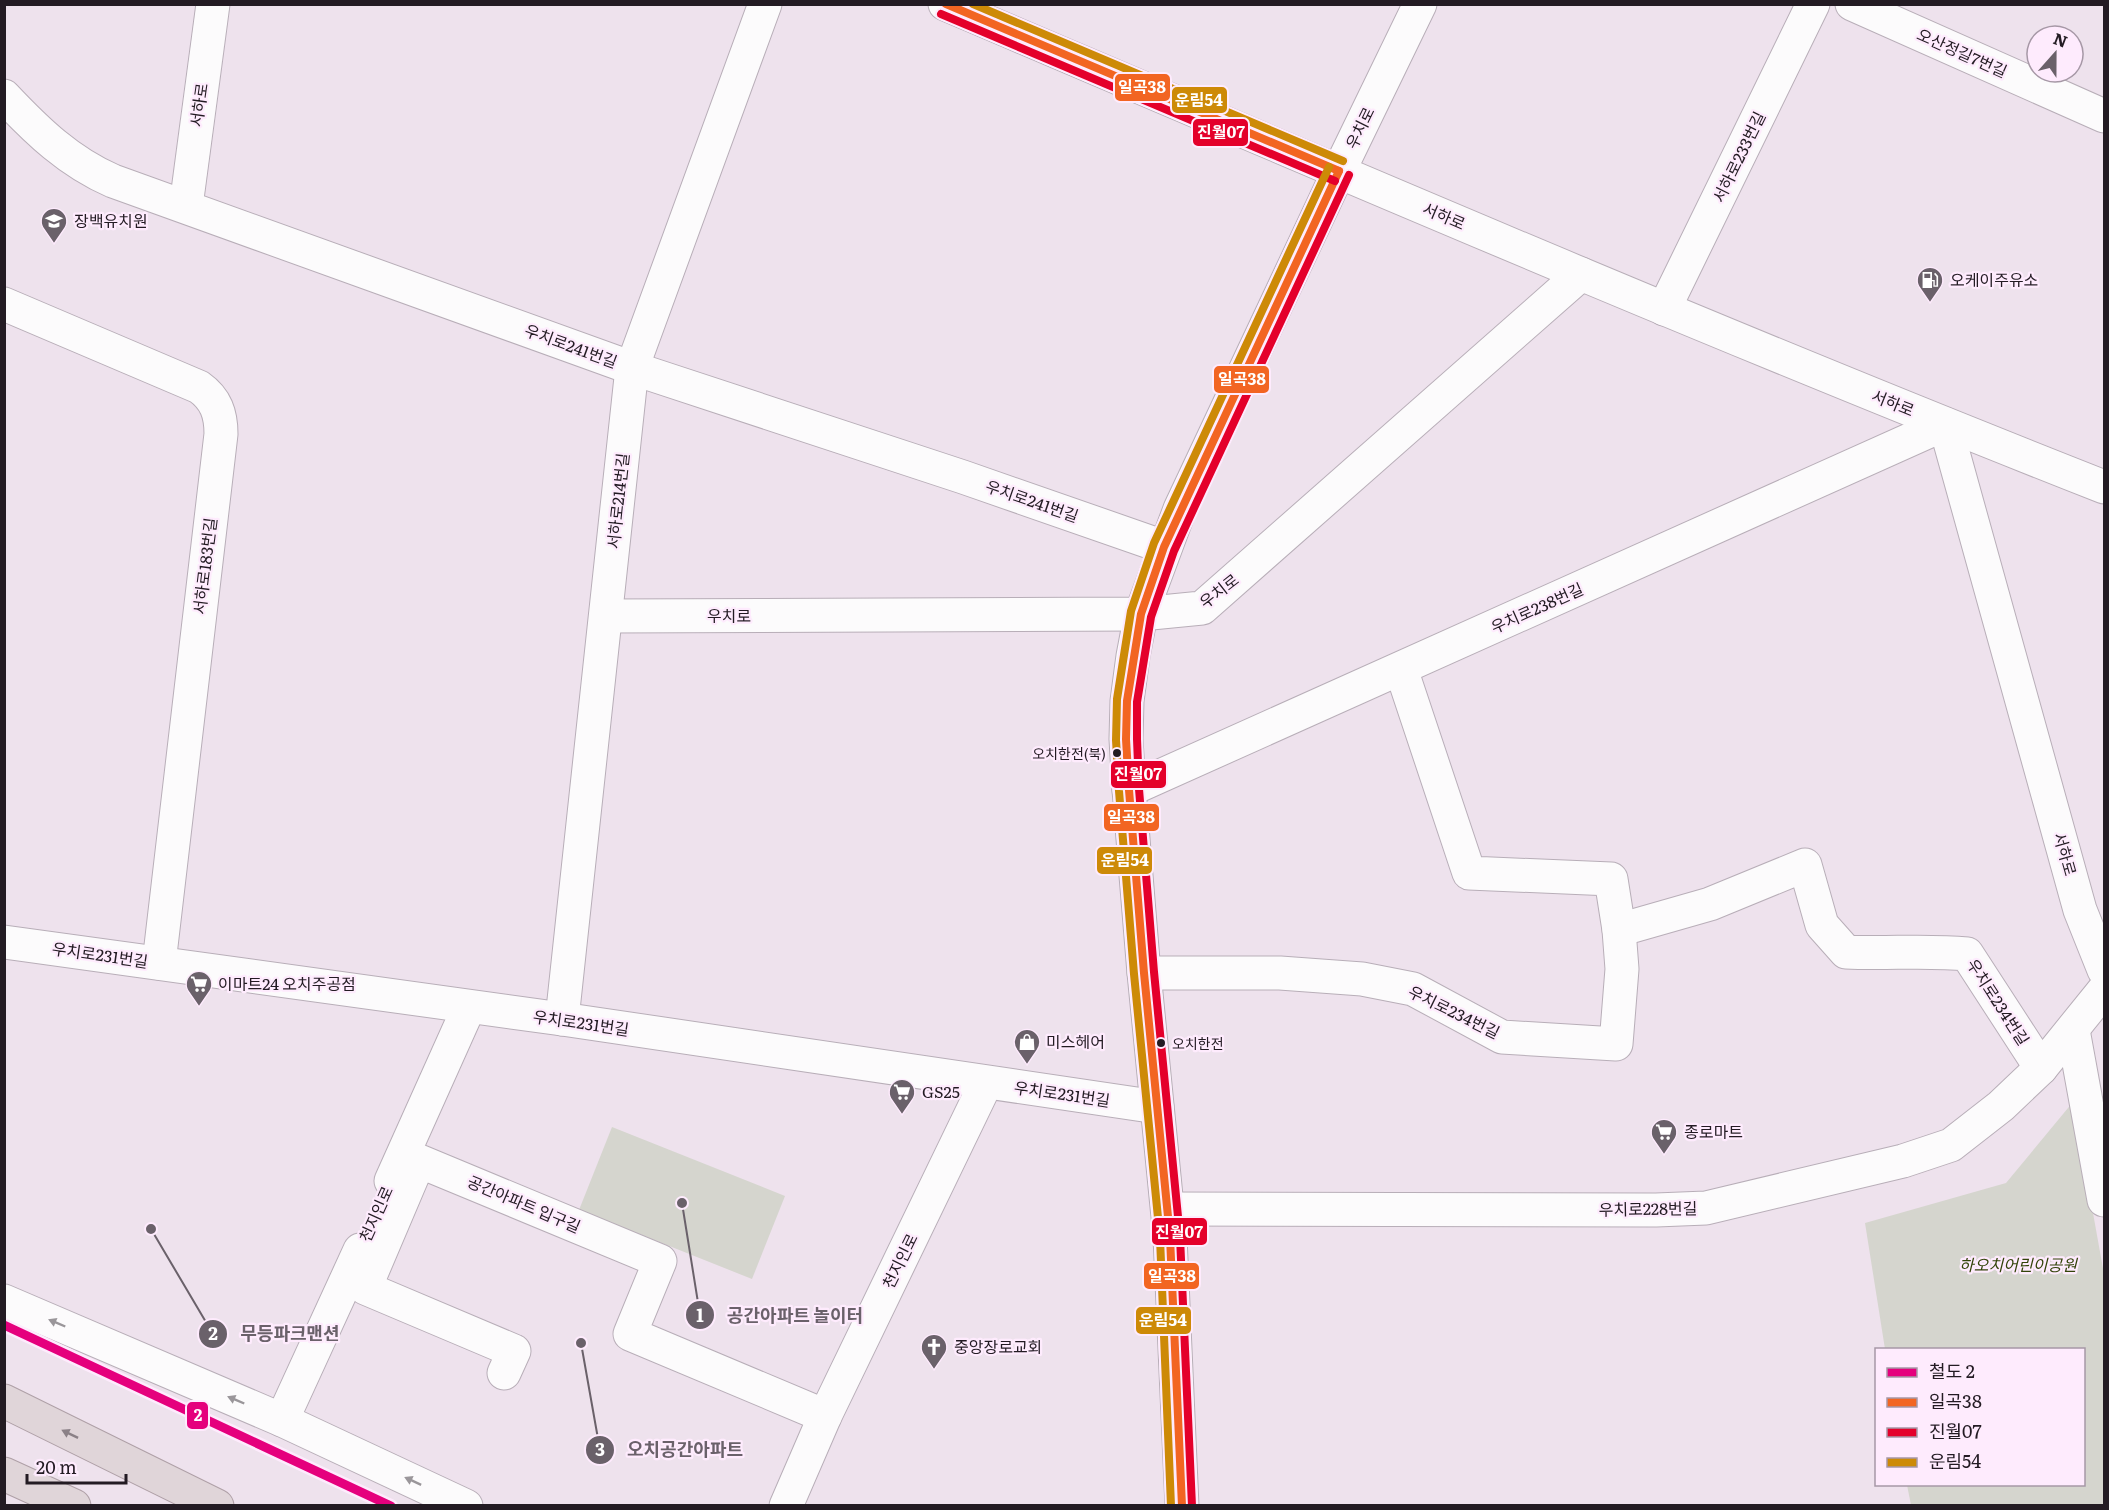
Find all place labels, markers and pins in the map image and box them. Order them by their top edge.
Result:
school or university icon: 장백유치원 [39,206,69,244]
place label: 장백유치원 [74,208,148,232]
fuel station icon: 오케이주유소 [1915,265,1945,303]
place label: 오케이주유소 [1950,267,2038,291]
place label: 오치한전(북) [1032,743,1106,763]
marker: 오치한전(북) [1111,747,1123,759]
supermarket icon: 이마트24 오치주공점 [184,969,214,1007]
place label: 이마트24 오치주공점 [218,971,356,995]
shop icon: 미스헤어 [1012,1027,1042,1065]
place label: 미스헤어 [1046,1029,1105,1053]
place label: 오치한전 [1172,1033,1224,1053]
marker: 오치한전 [1155,1037,1167,1049]
supermarket icon: GS25 [887,1077,917,1115]
place label: GS25 [922,1079,960,1103]
supermarket icon: 종로마트 [1649,1117,1679,1155]
place label: 종로마트 [1684,1119,1743,1143]
callout: 공간아파트 놀이터 [685,1297,875,1333]
callout: 무등파크맨션 [198,1316,351,1352]
church icon: 중앙장로교회 [919,1332,949,1370]
place label: 중앙장로교회 [954,1334,1042,1358]
callout: 오치공간아파트 [585,1432,755,1468]

